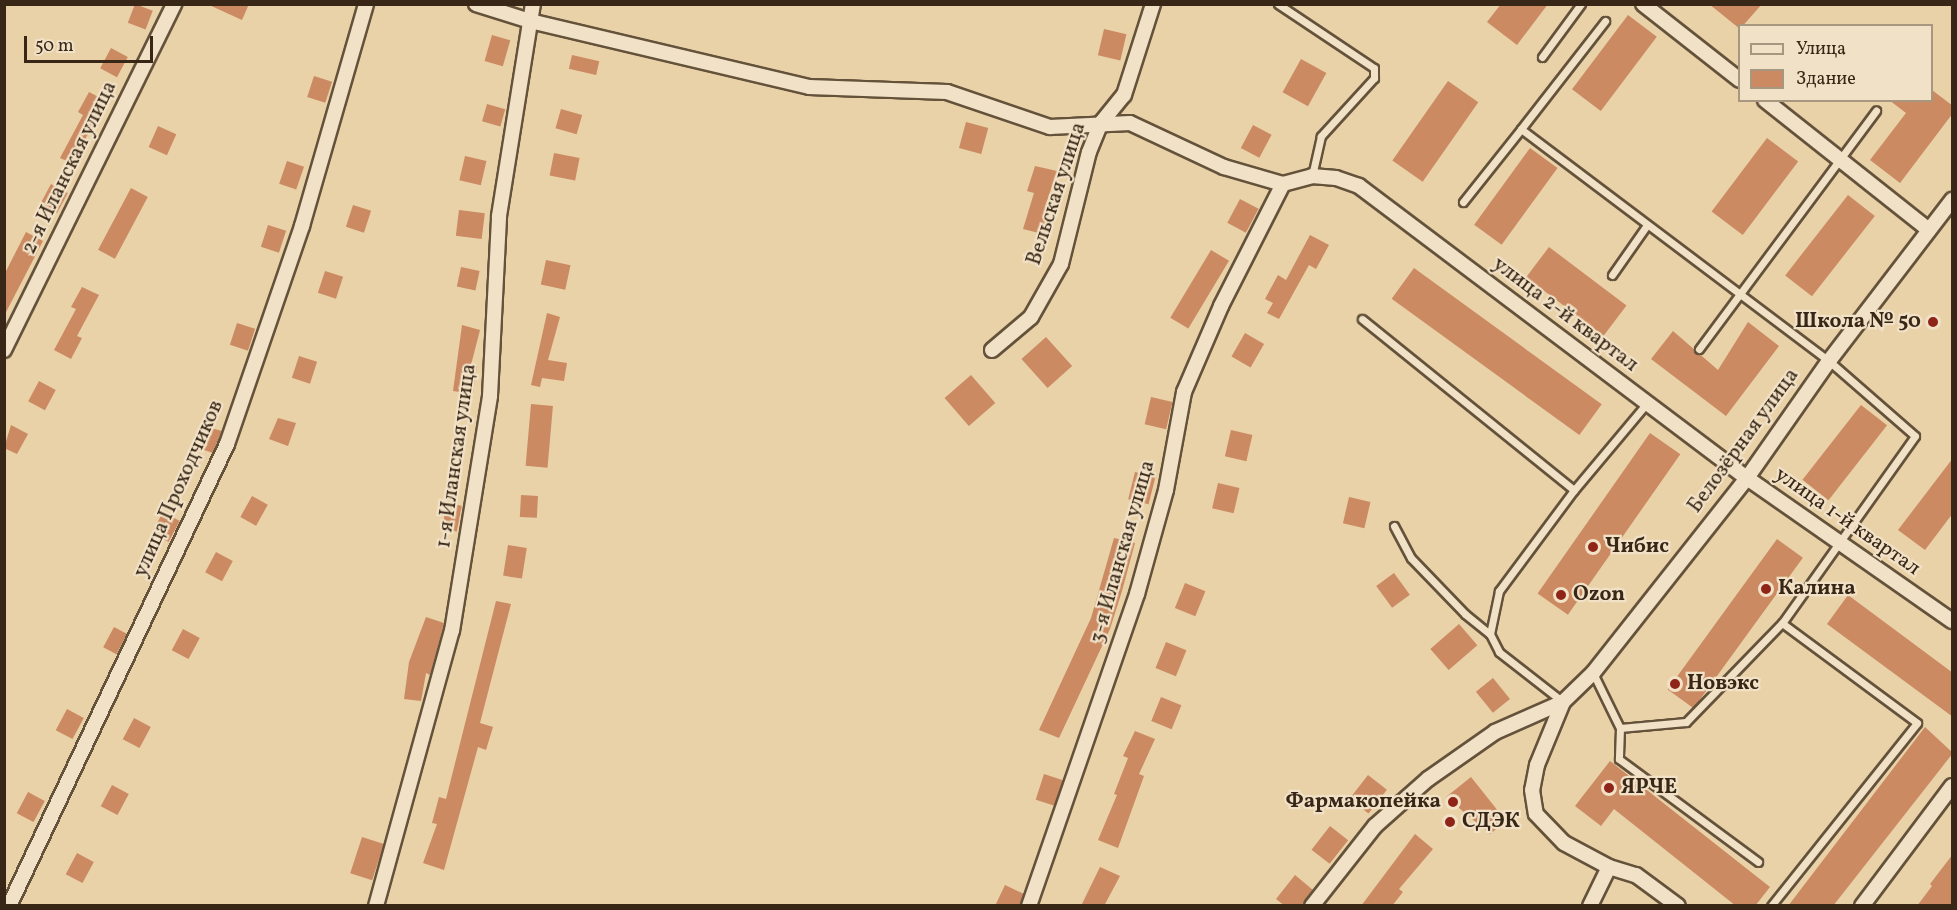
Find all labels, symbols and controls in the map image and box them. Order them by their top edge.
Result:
scale bar [27,24,156,62]
legend [1738,24,1933,102]
text: 50 m [35,34,74,59]
text: Улица [1796,37,1846,62]
text: Здание [1796,67,1856,92]
street label: 2-я Иланская улица [17,77,123,259]
street label: Вельская улица [1022,119,1092,269]
street label: улица 2-й квартал [1487,252,1643,378]
place label: Школа № 50 [1795,309,1921,335]
marker: Школа № 50 [1926,315,1940,329]
street label: 1-я Иланская улица [432,362,482,550]
street label: Белозёрная улица [1683,363,1805,519]
street label: улица Проходчиков [129,396,229,582]
street label: 3-я Иланская улица [1085,457,1161,647]
street label: улица 1-й квартал [1769,462,1925,582]
place label: Чибис [1605,534,1669,560]
marker: Чибис [1586,540,1600,554]
place label: Калина [1778,576,1856,602]
place label: Ozon [1573,582,1625,608]
marker: Калина [1759,582,1773,596]
marker: Ozon [1554,588,1568,602]
place label: Новэкс [1687,671,1759,697]
marker: Новэкс [1668,677,1682,691]
place label: ЯРЧЕ [1621,775,1677,801]
marker: ЯРЧЕ [1602,781,1616,795]
place label: Фармакопейка [1286,789,1441,815]
marker: Фармакопейка [1446,795,1460,809]
place label: СДЭК [1462,809,1520,835]
marker: СДЭК [1443,815,1457,829]

